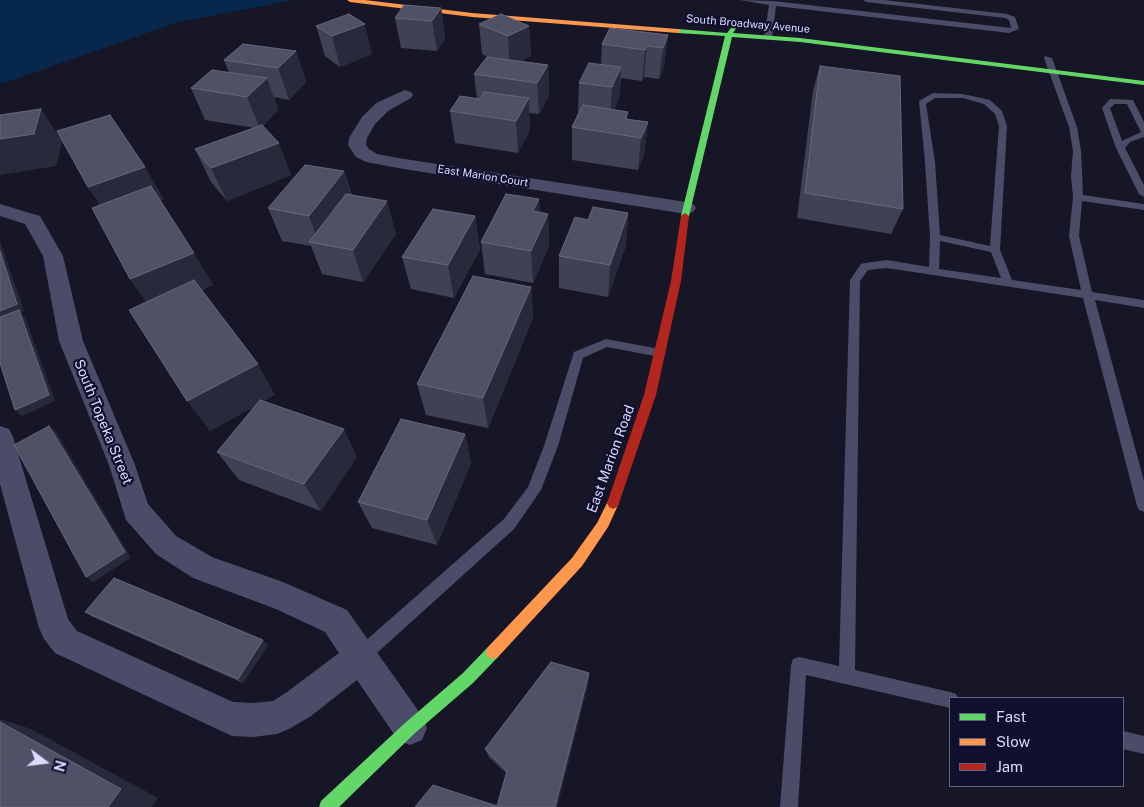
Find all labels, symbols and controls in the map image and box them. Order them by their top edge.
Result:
street label: South Broadway Avenue [686,12,810,36]
street label: East Marion Court [437,162,529,190]
street label: South Topeka Street [70,357,136,487]
street label: East Marion Road [584,403,638,515]
legend [949,697,1124,787]
text: Fast [996,708,1026,725]
text: Slow [996,733,1030,750]
north arrow [20,737,70,787]
text: Jam [996,758,1023,775]
text: N [50,759,69,773]

